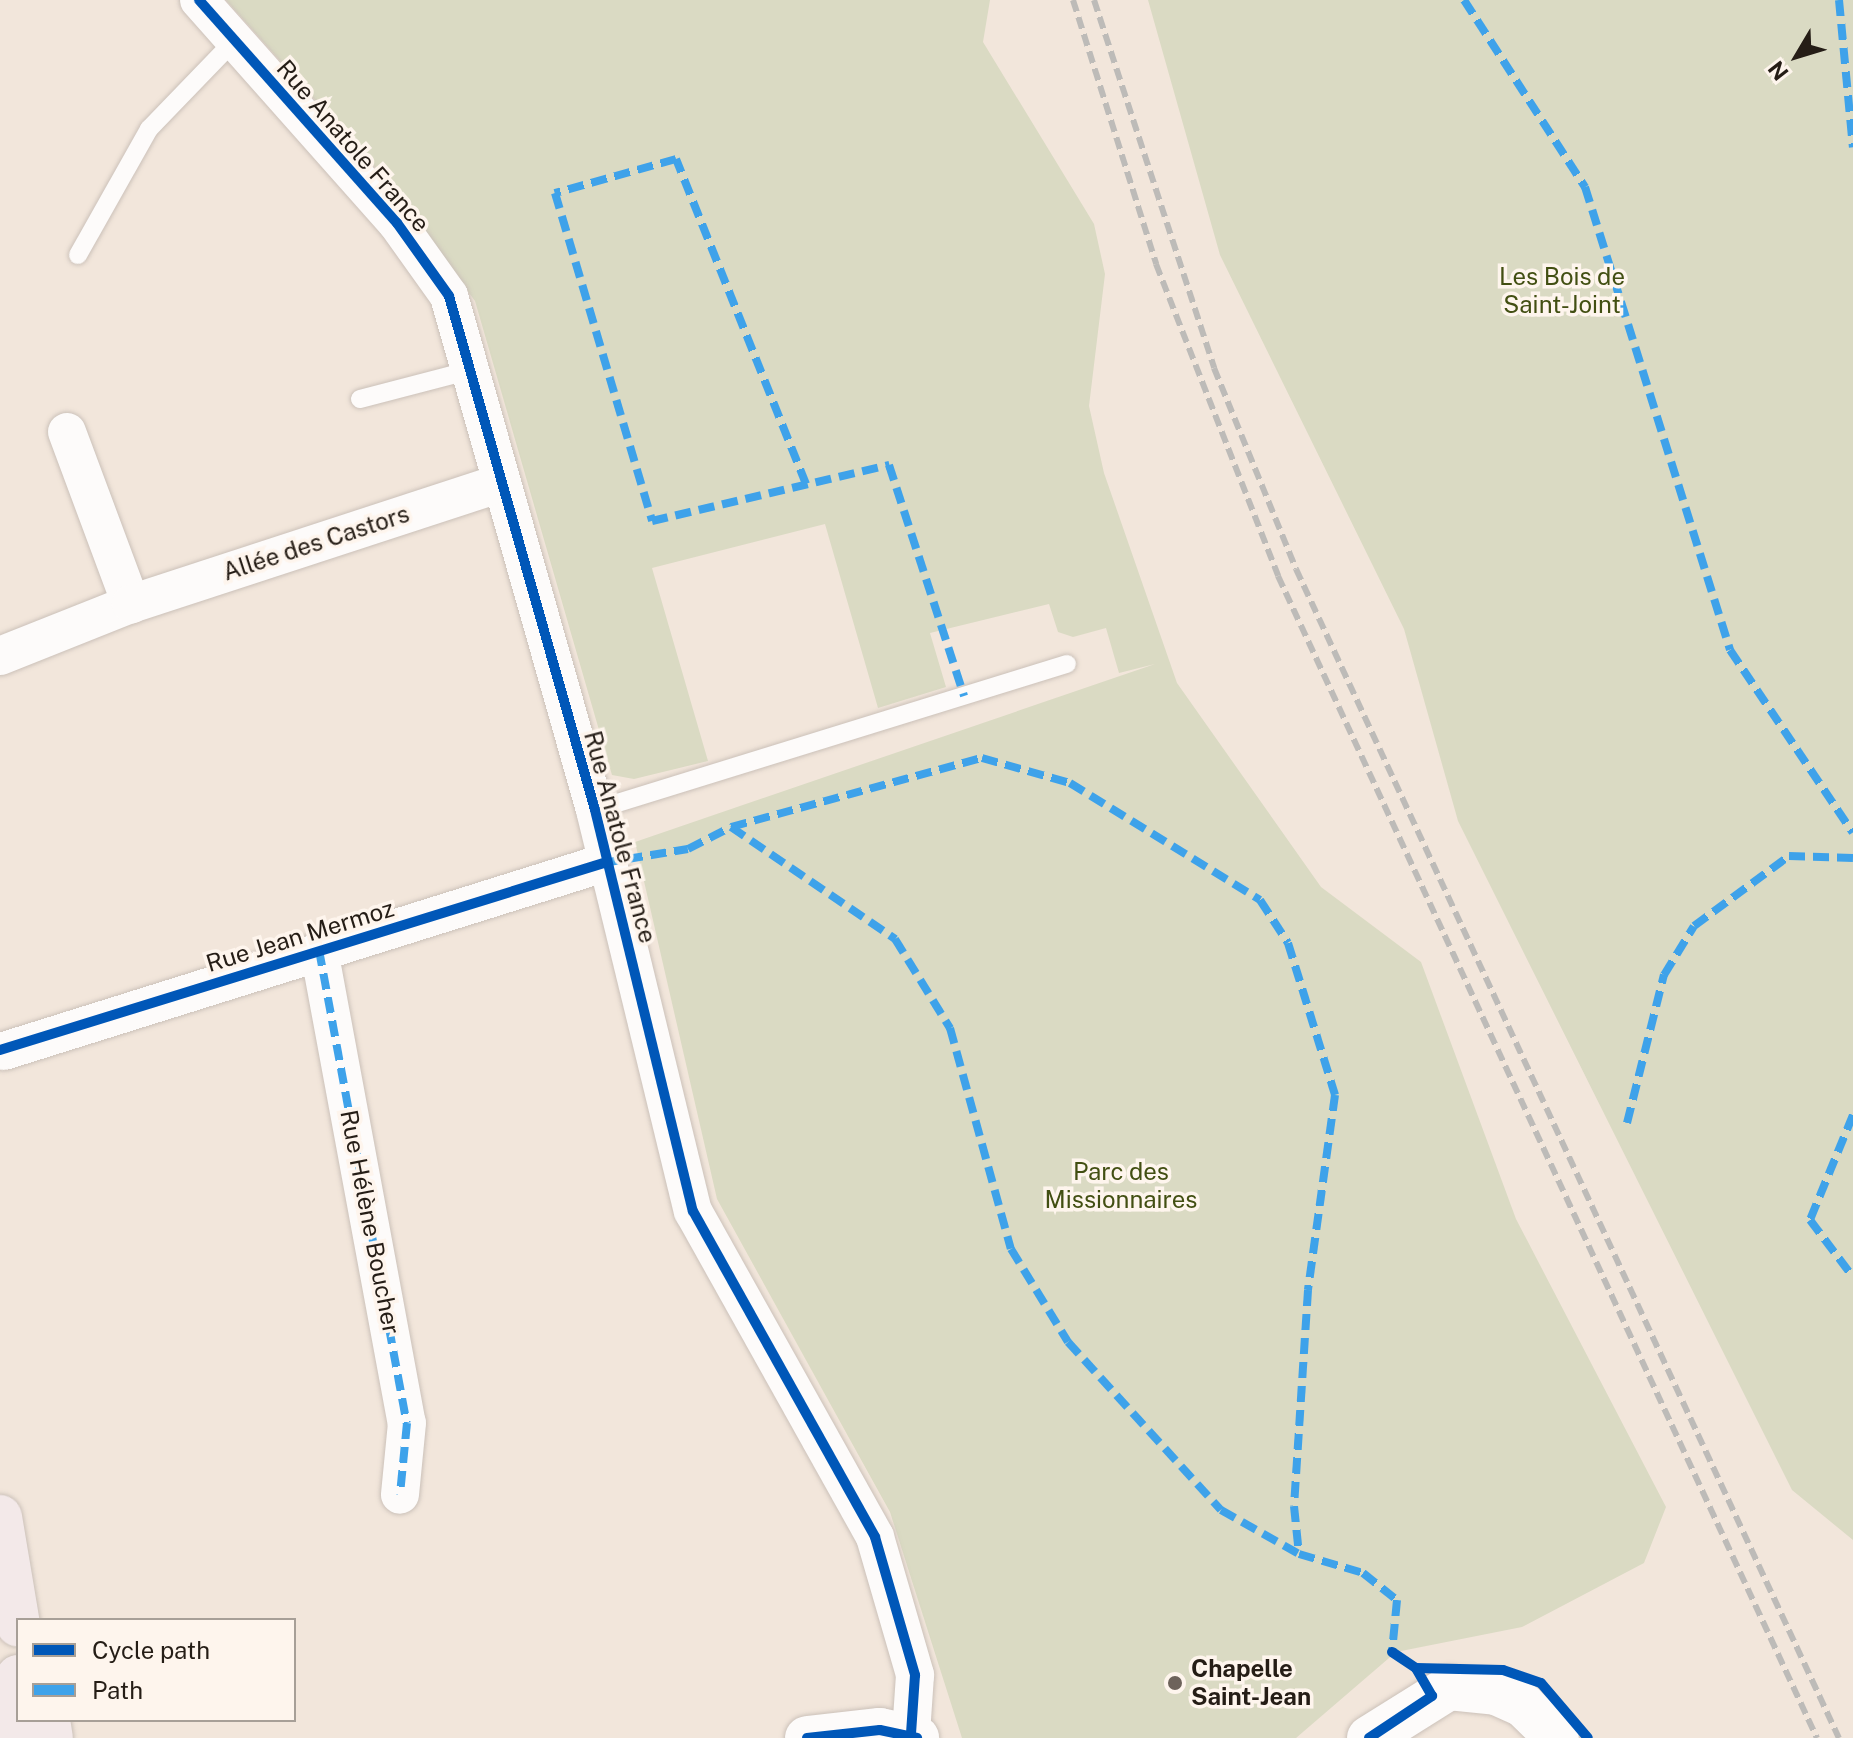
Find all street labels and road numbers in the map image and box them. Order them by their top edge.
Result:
street label: Rue Anatole France [270,54,436,238]
street label: Allée des Castors [219,499,413,587]
street label: Rue Anatole France [578,728,662,946]
street label: Rue Jean Mermoz [203,894,397,978]
street label: Rue Hélène Boucher [334,1107,406,1337]

